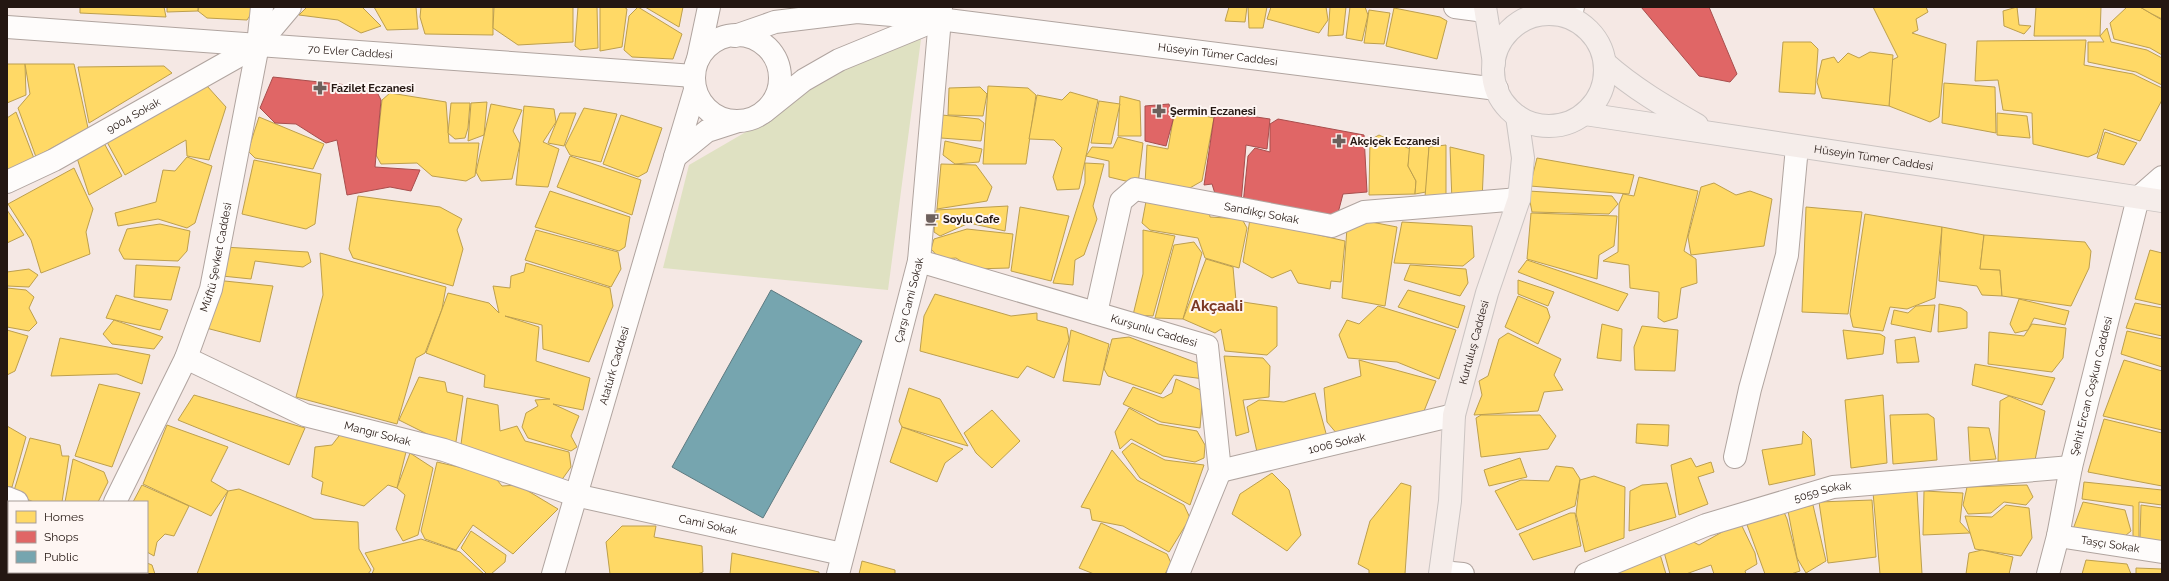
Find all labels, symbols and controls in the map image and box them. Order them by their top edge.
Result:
street label: Hüseyin Tümer Caddesi [1157,40,1278,68]
street label: 70 Evler Caddesi [307,42,393,61]
pharmacy icon: Fazilet Eczanesi [312,80,328,96]
place label: Fazilet Eczanesi [331,82,414,95]
street label: 9004 Sokak [104,95,163,136]
pharmacy icon: Şermin Eczanesi [1151,103,1167,119]
place label: Şermin Eczanesi [1170,105,1256,118]
pharmacy icon: Akçiçek Eczanesi [1331,133,1347,149]
place label: Akçiçek Eczanesi [1350,135,1440,148]
street label: Hüseyin Tümer Caddesi [1813,142,1934,173]
street label: Sandıkçı Sokak [1223,199,1300,226]
street label: Müftü Şevket Caddesi [197,201,234,314]
cafe icon: Soylu Cafe [924,211,940,227]
place label: Soylu Cafe [943,213,1000,226]
street label: Çarşı Cami Sokak [892,257,926,344]
district label: Akçaali [1191,297,1243,315]
street label: Kurtuluş Caddesi [1456,299,1491,386]
street label: Kurşunlu Caddesi [1109,311,1199,349]
street label: Şehit Ercan Coşkun Caddesi [2068,315,2115,457]
street label: Atatürk Caddesi [596,325,632,406]
street label: Mangır Sokak [343,419,413,448]
street label: 1006 Sokak [1307,430,1367,456]
street label: 5059 Sokak [1792,479,1852,505]
legend [8,501,148,573]
text: Homes [44,510,84,524]
street label: Cami Sokak [677,512,739,537]
text: Shops [44,530,79,544]
street label: Taşçı Sokak [2080,533,2141,555]
text: Public [44,550,79,564]

